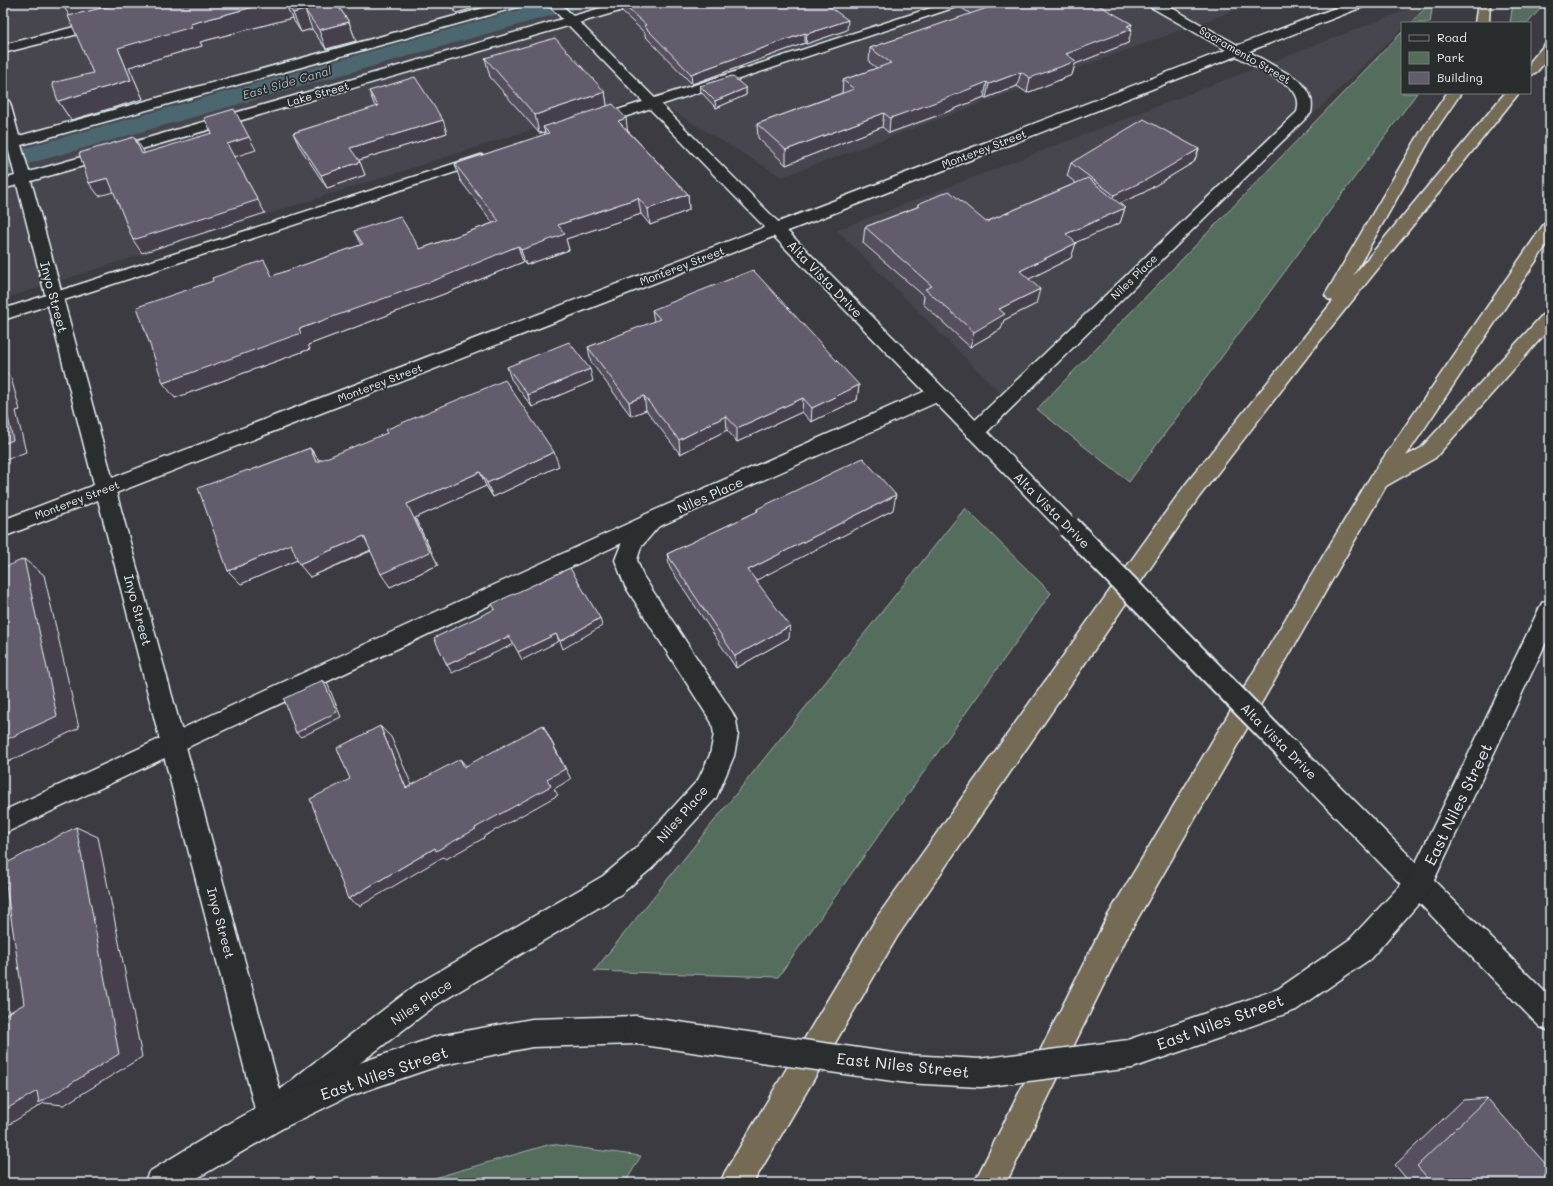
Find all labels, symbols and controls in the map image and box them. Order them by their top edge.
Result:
street label: Sacramento Street [1197,22,1294,87]
legend [1401,22,1531,94]
text: Road [1437,29,1467,45]
text: Park [1437,49,1464,65]
water label: East Side Canal [240,62,333,102]
text: Building [1437,69,1483,85]
street label: Lake Street [285,77,351,110]
street label: Monterey Street [939,125,1028,172]
street label: Alta Vista Drive [784,236,867,321]
street label: Monterey Street [637,242,726,289]
street label: Niles Place [1107,250,1160,303]
street label: Inyo Street [37,259,72,335]
street label: Monterey Street [335,359,424,406]
street label: Alta Vista Drive [1011,468,1094,551]
street label: Niles Place [674,472,745,517]
street label: Monterey Street [32,476,121,523]
street label: Inyo Street [121,572,156,648]
street label: Alta Vista Drive [1238,699,1321,782]
street label: East Niles Street [1419,739,1496,868]
street label: Niles Place [652,782,711,846]
street label: Inyo Street [204,885,239,961]
street label: Niles Place [387,975,455,1028]
street label: East Niles Street [1153,989,1286,1054]
street label: East Niles Street [317,1041,450,1104]
street label: East Niles Street [836,1047,971,1082]

